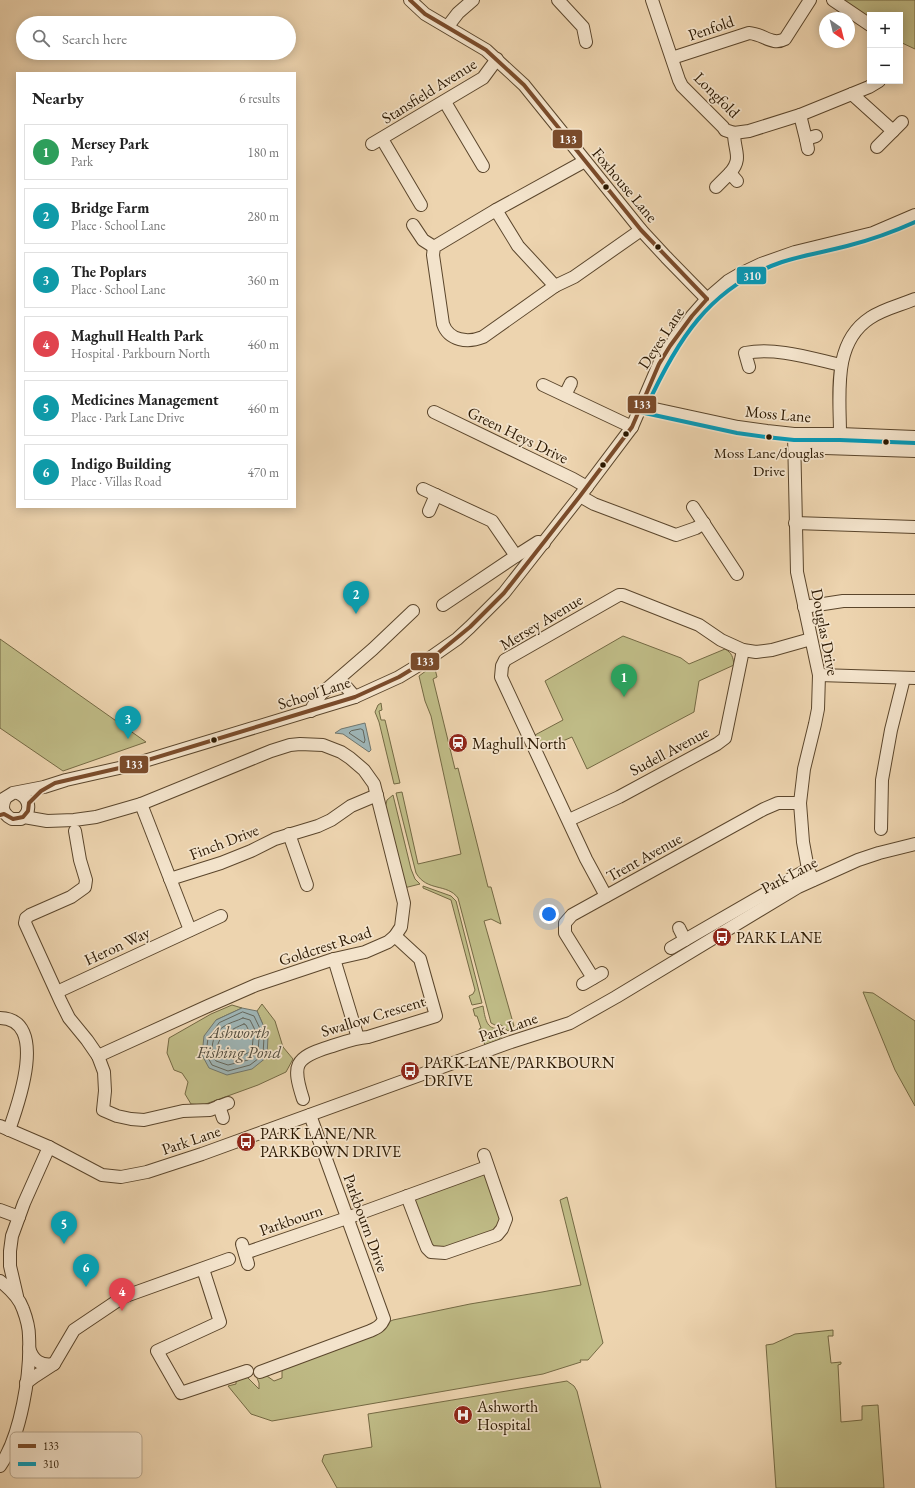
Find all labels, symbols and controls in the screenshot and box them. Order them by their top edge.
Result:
street label: Penfold [685,10,738,46]
north arrow [819,12,855,48]
map controls [867,12,903,84]
button: + [867,12,903,48]
search box [16,16,296,60]
icon: search [30,27,52,49]
text: Search here [62,29,127,48]
button: − [867,48,903,84]
street label: Stansfield Avenue [378,53,480,129]
street label: Longfold [689,67,745,123]
text: Nearby [32,87,84,109]
text: 6 results [239,90,280,107]
line badge: 133 [552,129,583,149]
text: 133 [559,132,577,146]
text: Mersey Park [71,134,149,153]
street label: Foxhouse Lane [588,143,662,227]
text: 1 [43,144,49,161]
text: 180 m [248,144,279,161]
text: Park [71,153,93,170]
unlabelled marker [601,182,611,192]
text: Bridge Farm [71,198,149,217]
text: 2 [43,208,49,225]
text: 280 m [248,208,279,225]
text: Place · School Lane [71,217,166,234]
unlabelled marker [653,242,663,252]
text: The Poplars [71,262,146,281]
line badge: 310 [736,266,767,285]
text: 310 [743,269,761,283]
text: 3 [43,272,49,289]
text: 360 m [248,272,279,289]
text: Place · School Lane [71,281,166,298]
street label: Deyes Lane [633,303,689,373]
text: Maghull Health Park [71,326,203,345]
text: 4 [43,336,49,353]
text: 460 m [248,336,279,353]
text: Hospital · Parkbourn North [71,345,210,362]
text: Medicines Management [71,390,219,409]
line badge: 133 [627,395,657,414]
text: 133 [633,397,651,411]
text: 5 [43,400,49,417]
text: 460 m [248,400,279,417]
street label: Moss Lane [744,401,812,427]
street label: Green Heys Drive [464,402,572,468]
text: Place · Park Lane Drive [71,409,184,426]
unlabelled marker [621,429,631,439]
marker: Moss Lane/douglas Drive [764,432,774,442]
unlabelled marker [881,437,891,447]
place label: Moss Lane/douglas Drive [714,443,824,480]
text: Indigo Building [71,454,171,473]
unlabelled marker [598,460,608,470]
text: 6 [43,464,49,481]
text: 470 m [248,464,279,481]
text: Place · Villas Road [71,473,161,490]
pin: 2 [343,581,369,614]
street label: Douglas Drive [806,587,844,677]
street label: Mersey Avenue [496,589,586,655]
line badge: 133 [410,652,440,671]
text: 133 [416,654,434,668]
pin: 1 [611,664,637,697]
street label: School Lane [275,671,353,715]
pin: 3 [115,706,141,739]
street label: Sudell Avenue [626,721,712,781]
station icon: Maghull North [447,732,469,754]
place label: Maghull North [472,733,566,754]
unlabelled marker [209,735,219,745]
line badge: 133 [119,755,149,774]
text: 133 [125,757,143,771]
street label: Finch Drive [186,819,262,865]
street label: Trent Avenue [602,828,686,886]
street label: Park Lane [757,851,821,899]
your location [539,904,559,924]
street label: Heron Way [81,921,154,970]
street label: Goldcrest Road [276,921,375,971]
bus stop icon: PARK LANE [711,926,733,948]
place label: PARK LANE [736,927,822,948]
street label: Swallow Crescent [318,990,428,1042]
street label: Park Lane [476,1007,540,1047]
water label: Ashworth Fishing Pond [196,1021,281,1063]
place label: PARK LANE/PARKBOURN DRIVE [424,1052,615,1091]
bus stop icon: PARK LANE/PARKBOURN DRIVE [399,1060,421,1082]
street label: Park Lane [159,1120,223,1160]
place label: PARK LANE/NR PARKBOWN DRIVE [260,1123,401,1162]
bus stop icon: PARK LANE/NR PARKBOWN DRIVE [235,1131,257,1153]
street label: Parkbourn Drive [339,1171,393,1275]
street label: Parkbourn [257,1199,326,1241]
pin: 5 [51,1211,77,1244]
pin: 6 [73,1254,99,1287]
pin: 4 [109,1278,135,1311]
place label: Ashworth Hospital [476,1396,538,1435]
hospital icon: Ashworth Hospital [452,1404,474,1426]
legend [10,1432,142,1478]
text: 133 [43,1439,59,1453]
text: 310 [43,1457,59,1471]

